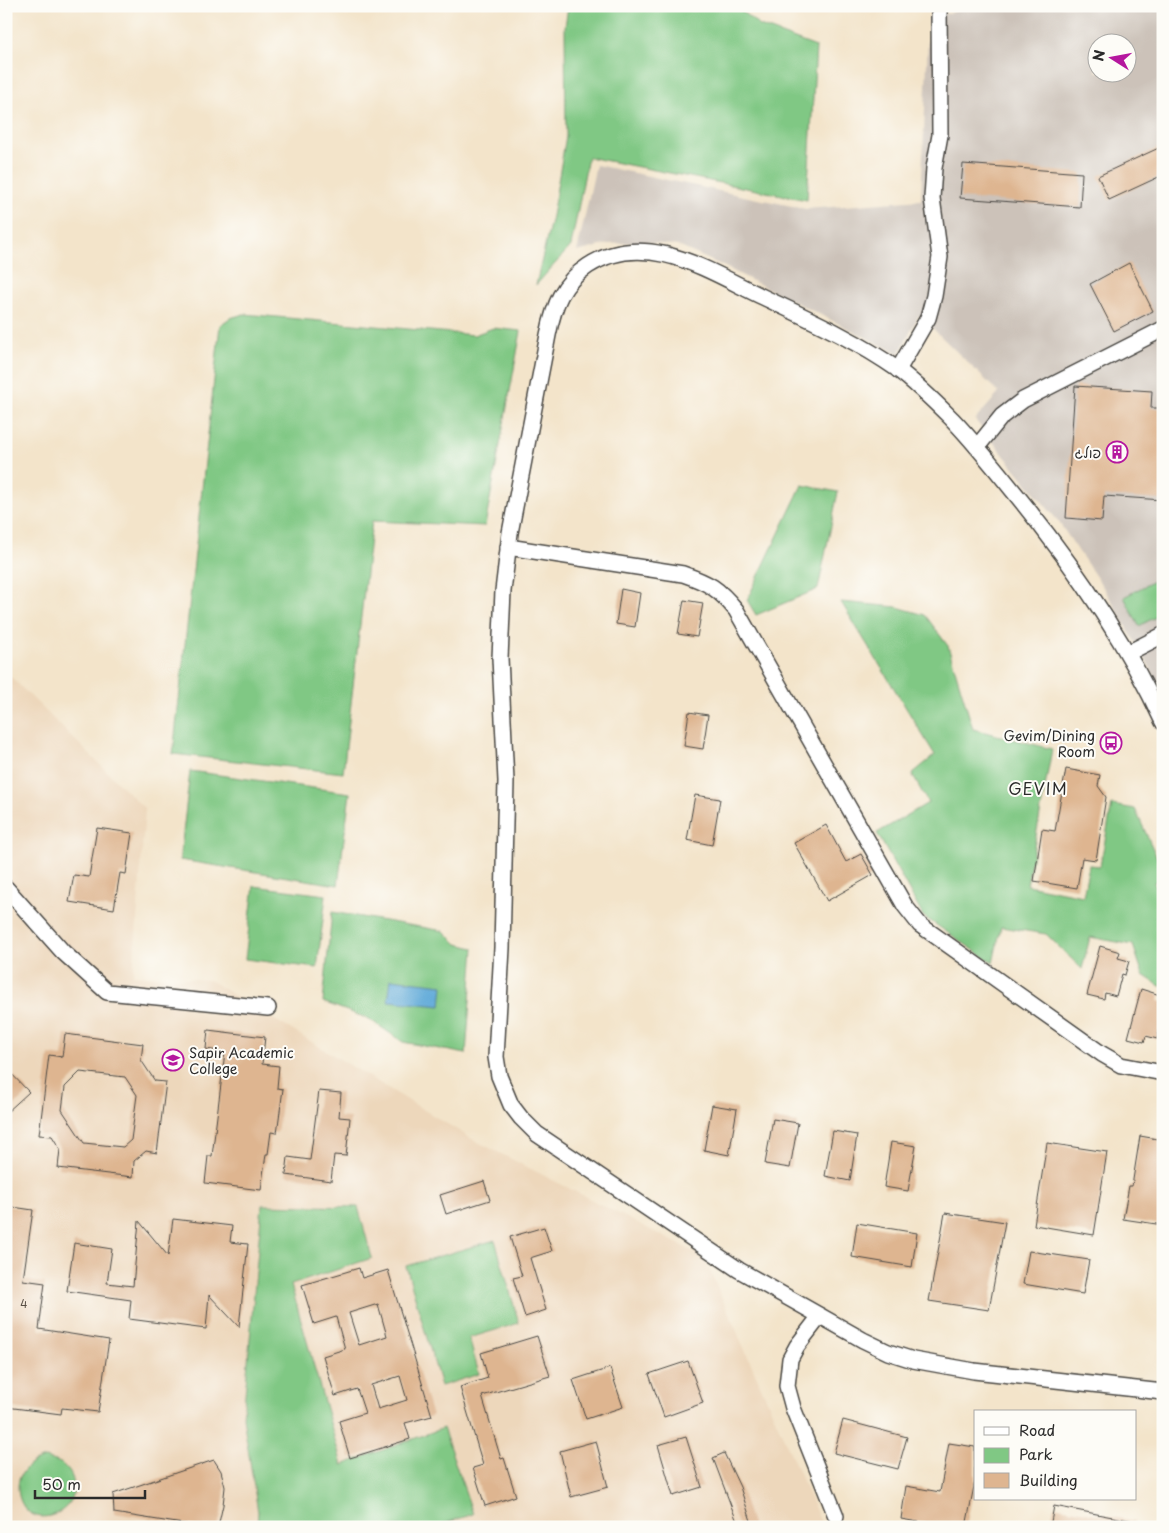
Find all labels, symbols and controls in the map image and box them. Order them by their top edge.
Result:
north arrow [1086,32,1136,82]
text: N [1087,48,1110,63]
building icon: פולג [1105,440,1129,464]
place label: פולג [1075,442,1101,463]
place label: Gevim/Dining Room [1004,725,1095,762]
bus stop icon: Gevim/Dining Room [1099,731,1123,755]
district label: GEVIM [1008,776,1068,800]
place label: Sapir Academic College [189,1042,294,1079]
school or university icon: Sapir Academic College [161,1048,185,1072]
house number: 4 [20,1295,28,1312]
legend [974,1410,1136,1500]
text: Road [1019,1418,1055,1441]
text: Park [1019,1442,1053,1465]
scale bar [35,1468,145,1500]
text: Building [1019,1468,1078,1491]
text: 50 m [42,1472,81,1495]

